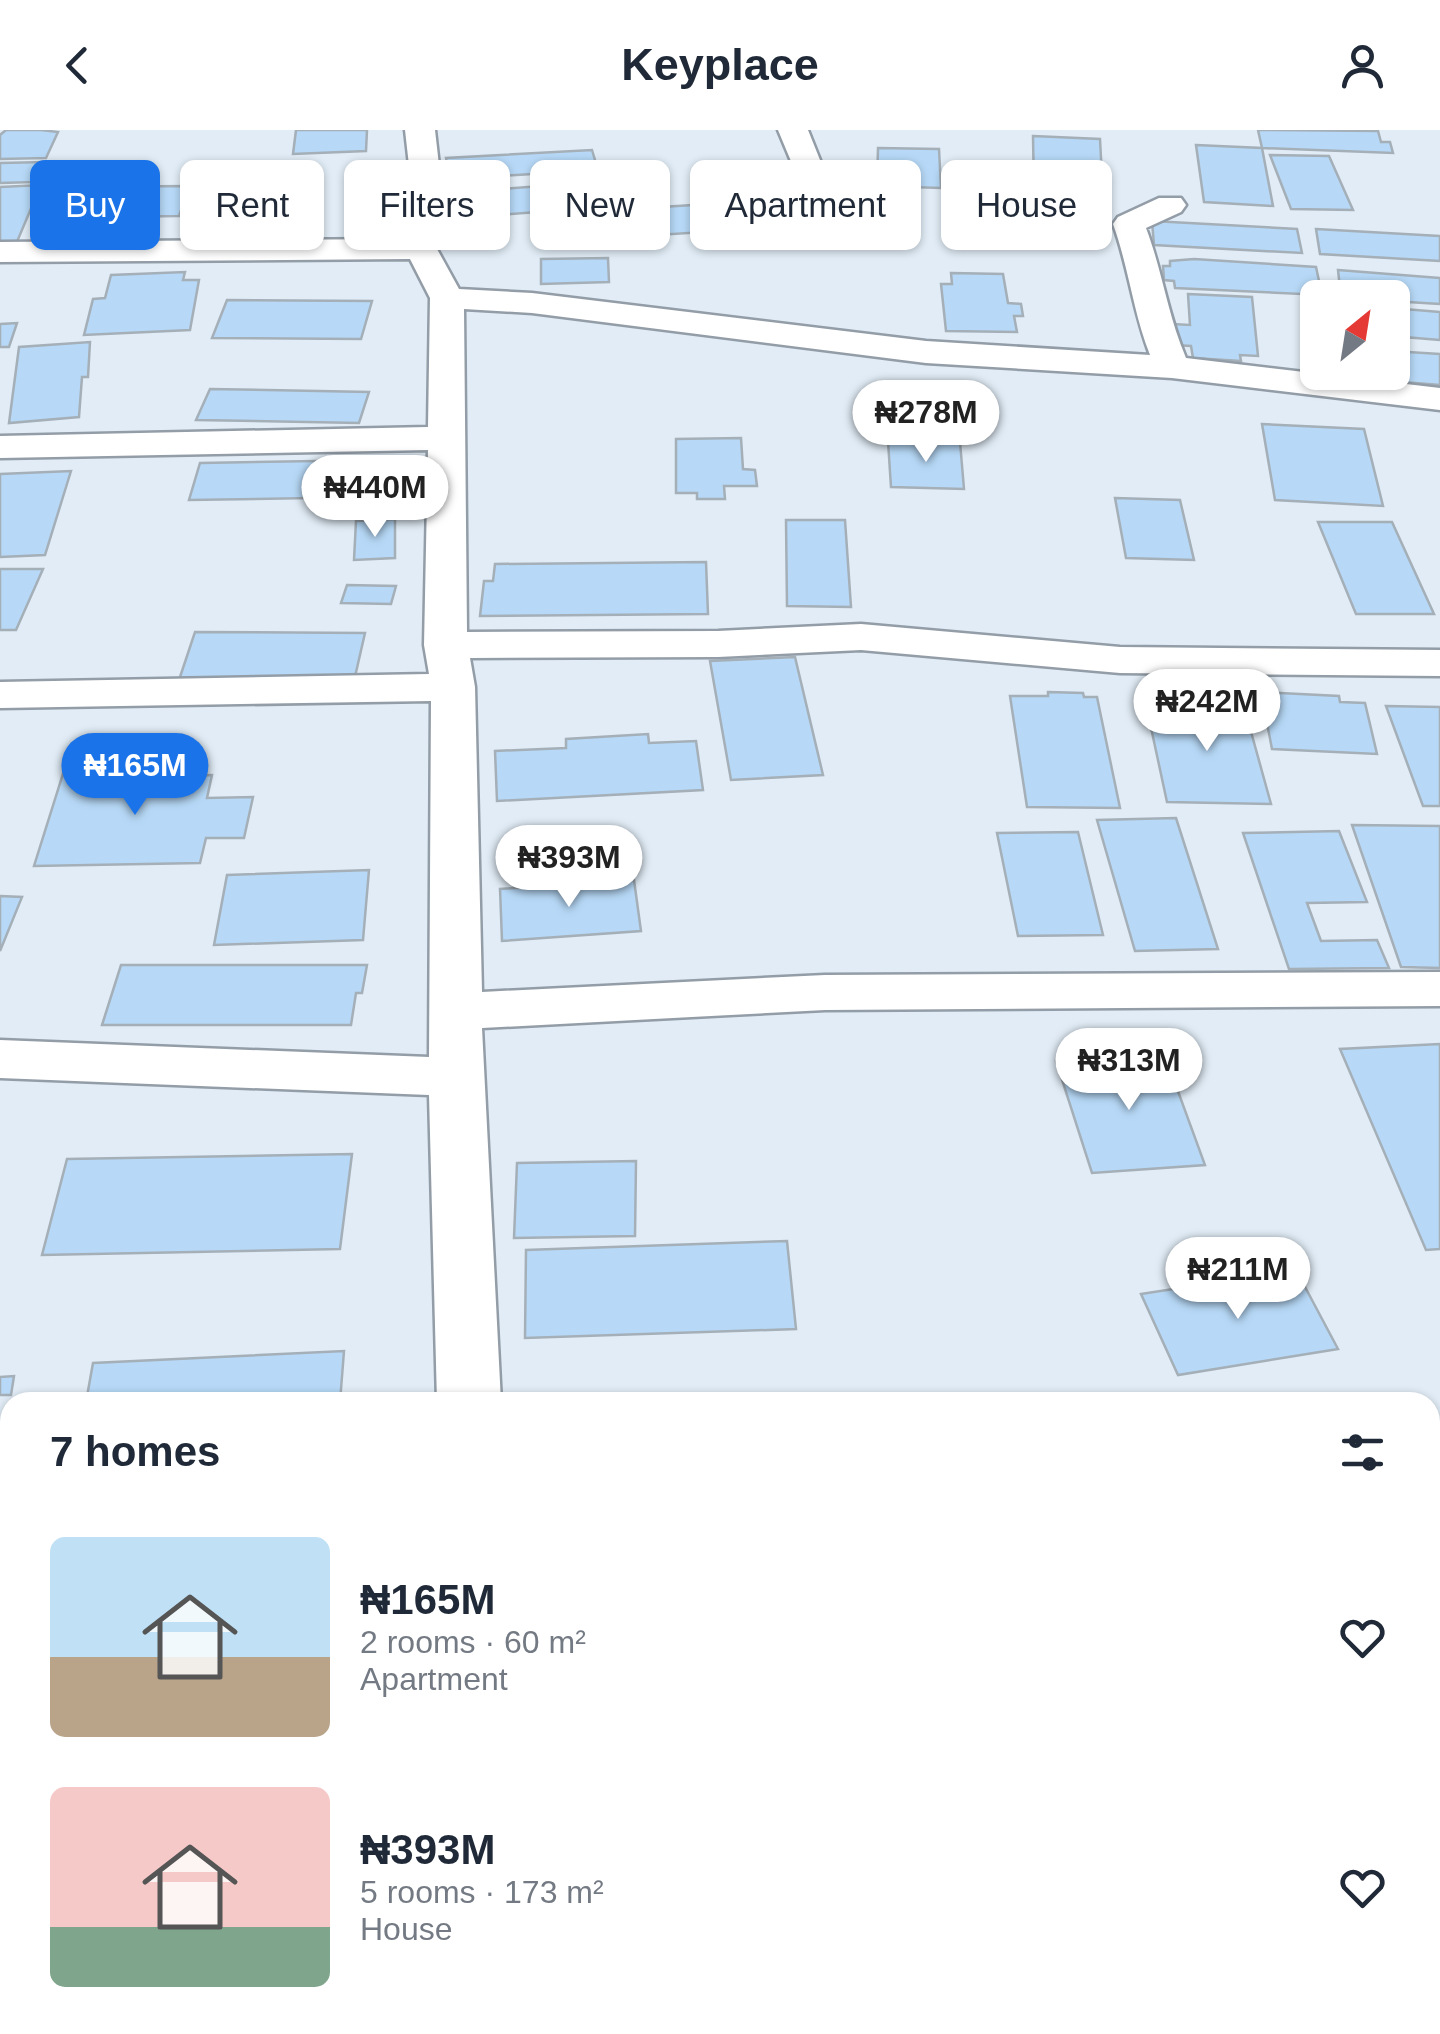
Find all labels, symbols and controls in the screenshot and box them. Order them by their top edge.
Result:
icon: back [50,38,105,93]
icon: person [1335,38,1390,93]
text: Keyplace [621,39,819,90]
chip: Buy [30,160,160,250]
chip: Rent [180,160,324,250]
chip: Filters [344,160,510,250]
chip: New [530,160,670,250]
chip: Apartment [690,160,921,250]
chip: House [941,160,1112,250]
north arrow [1300,280,1410,390]
map controls [1300,280,1410,390]
pin: ₦278M [856,380,996,465]
text: ₦278M [874,394,978,430]
pin: ₦440M [305,455,445,540]
text: ₦440M [323,469,427,505]
pin: ₦242M [1137,669,1277,754]
text: ₦242M [1155,683,1259,719]
pin: ₦165M [65,733,205,818]
text: ₦165M [83,747,187,783]
pin: ₦393M [499,825,639,910]
text: ₦393M [517,839,621,875]
pin: ₦313M [1059,1028,1199,1113]
text: ₦313M [1077,1042,1181,1078]
pin: ₦211M [1168,1237,1308,1322]
text: ₦211M [1187,1251,1289,1287]
icon: filters [1335,1425,1390,1480]
text: 7 homes [50,1428,220,1475]
text: ₦165M [360,1576,495,1623]
icon: home [130,1577,250,1697]
icon: heart [1335,1610,1390,1665]
text: 2 rooms · 60 m² [360,1624,586,1660]
text: Apartment [360,1661,508,1697]
text: ₦393M [360,1826,495,1873]
icon: home [130,1827,250,1947]
icon: heart [1335,1860,1390,1915]
text: 5 rooms · 173 m² [360,1874,604,1910]
text: House [360,1911,453,1947]

